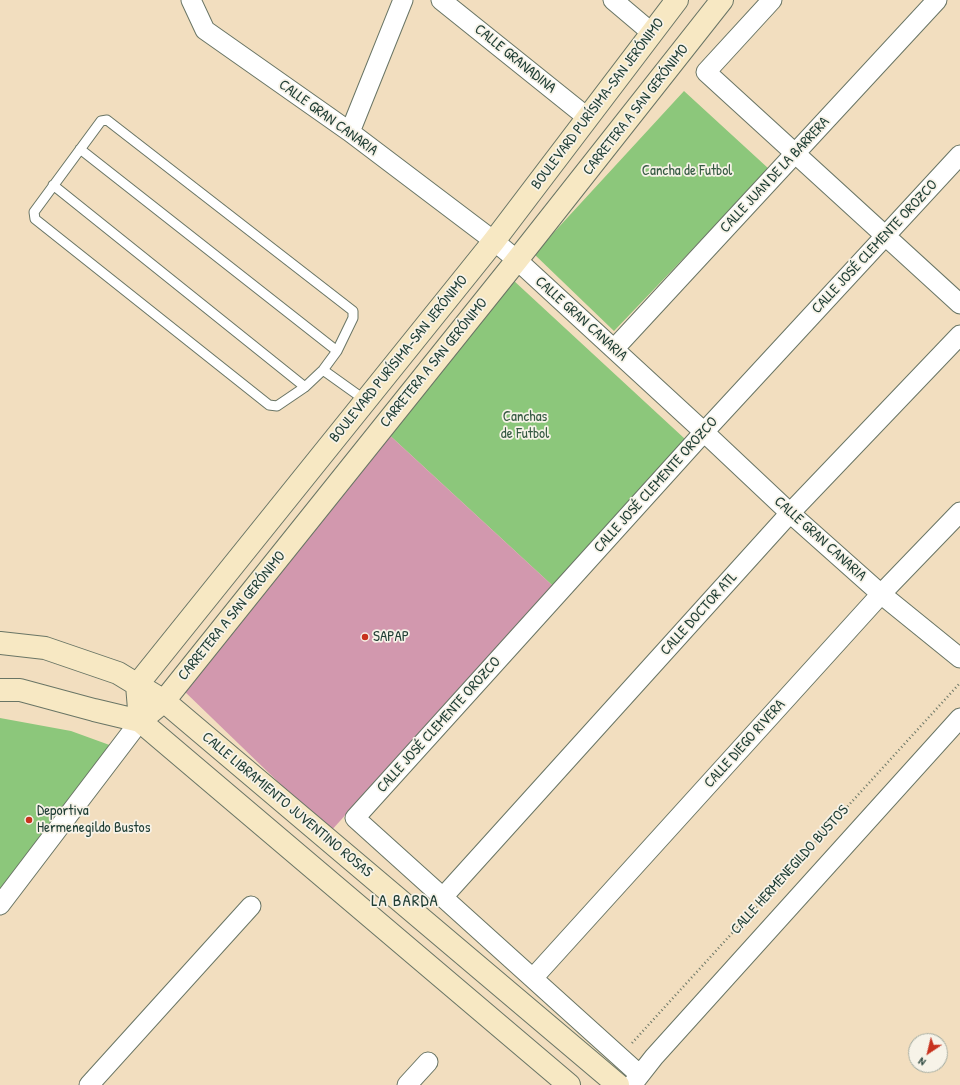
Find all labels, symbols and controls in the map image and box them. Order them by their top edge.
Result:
street label: BOULEVARD PURÍSIMA-SAN JERÓNIMO [528,15,668,193]
street label: CALLE GRANADINA [471,21,559,97]
street label: CARRETERA A SAN GERÓNIMO [579,41,693,179]
street label: CALLE GRAN CANARIA [275,76,381,160]
street label: CALLE JUAN DE LA BARRERA [717,113,833,237]
park label: Cancha de Futbol [642,162,732,180]
street label: CALLE JOSÉ CLEMENTE OROZCO [808,176,942,318]
street label: BOULEVARD PURÍSIMA-SAN JERÓNIMO [326,272,472,446]
street label: CALLE GRAN CANARIA [531,273,631,365]
street label: CARRETERA A SAN GERÓNIMO [376,295,492,431]
park label: Canchas de Futbol [501,408,549,443]
street label: CALLE JOSÉ CLEMENTE OROZCO [590,413,722,557]
street label: CALLE GRAN CANARIA [770,493,870,585]
street label: CARRETERA A SAN GERÓNIMO [174,548,290,684]
street label: CALLE DOCTOR ATL [657,569,741,659]
place label: SAPAP [373,628,409,646]
marker: SAPAP [360,632,370,642]
street label: CALLE JOSÉ CLEMENTE OROZCO [373,653,505,797]
street label: CALLE DIEGO RIVERA [701,696,789,792]
street label: CALLE LIBRAMIENTO JUVENTINO ROSAS [198,728,376,882]
place label: Deportiva Hermenegildo Bustos [37,802,150,837]
street label: CALLE HERMENEGILDO BUSTOS [727,802,853,938]
marker: Deportiva Hermenegildo Bustos [24,815,34,825]
district label: LA BARDA [371,891,439,911]
north arrow [908,1033,948,1073]
text: N [915,1055,928,1069]

